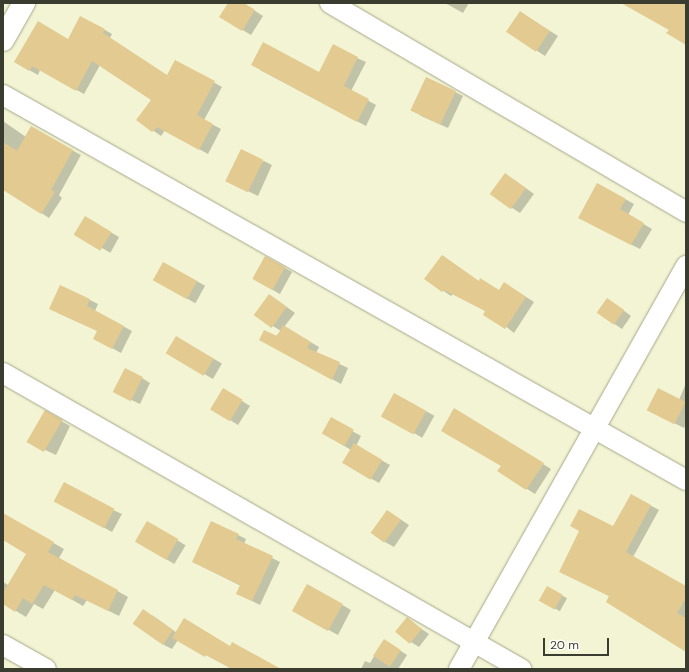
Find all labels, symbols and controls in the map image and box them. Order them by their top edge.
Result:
scale bar [545,630,611,656]
text: 20 m [550,637,579,653]

